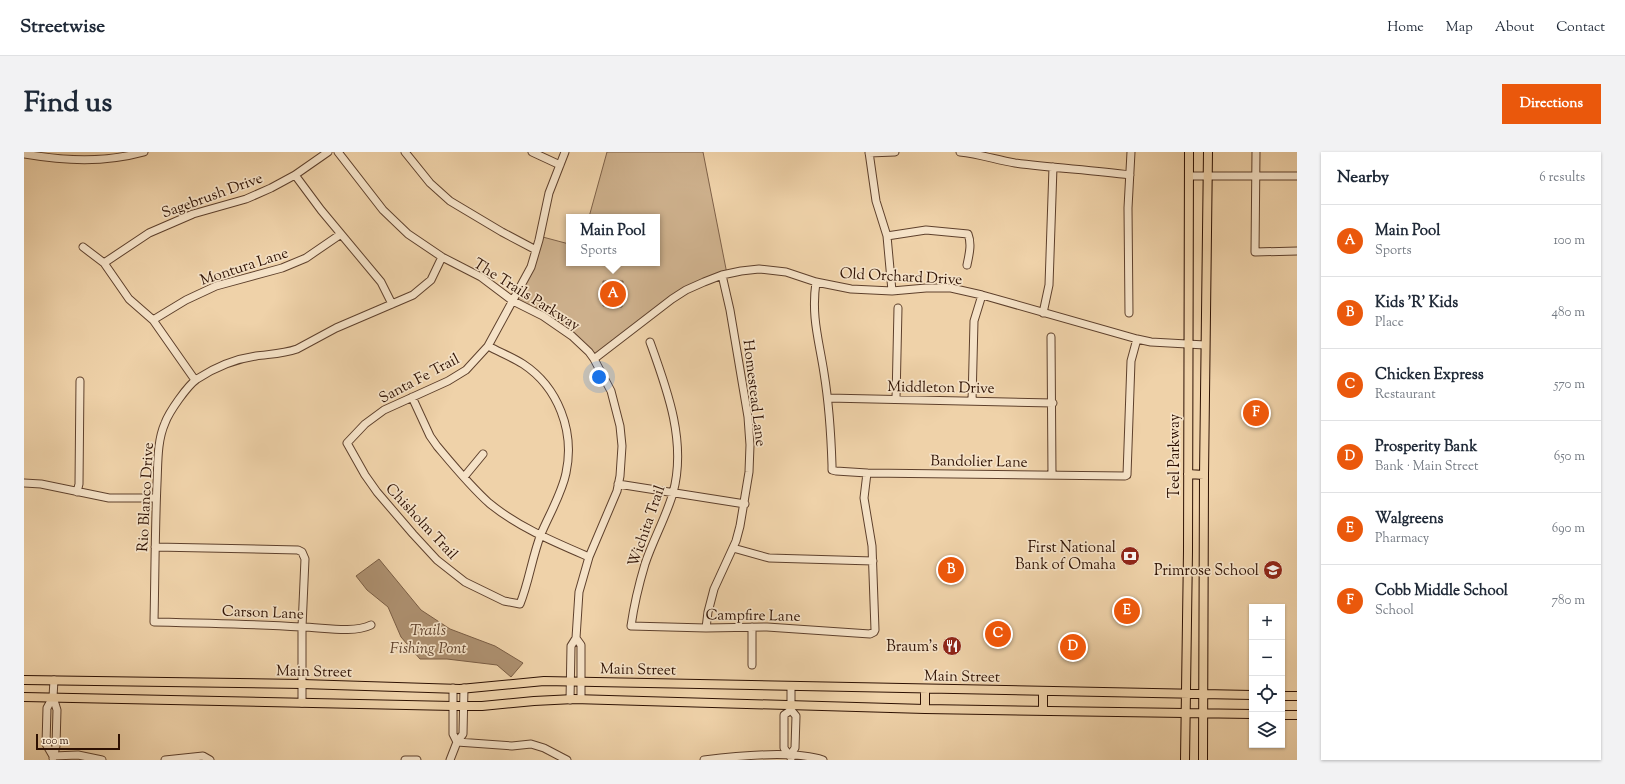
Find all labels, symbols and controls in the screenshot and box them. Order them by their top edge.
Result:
text: Streetwise [20,14,105,41]
text: Home [1387,18,1424,38]
text: Map [1446,18,1473,38]
text: About [1495,18,1534,38]
text: Contact [1556,18,1605,38]
text: Find us [24,84,112,124]
button: Directions [1502,84,1601,124]
text: Nearby [1337,166,1389,190]
street label: Sagebrush Drive [159,168,266,224]
text: 6 results [1539,169,1585,187]
popup [566,214,660,266]
text: Main Pool [580,221,646,242]
text: Main Pool [1375,221,1440,242]
text: A [1345,232,1355,250]
text: 100 m [1553,232,1585,250]
text: Sports [580,242,617,260]
text: Sports [1375,242,1412,260]
street label: Montura Lane [198,243,291,292]
street label: The Trails Parkway [469,254,584,337]
street label: Old Orchard Drive [839,264,963,291]
pin: A [600,279,626,309]
text: Kids 'R' Kids [1375,293,1458,314]
text: B [1346,304,1354,322]
text: 480 m [1552,304,1585,322]
text: Place [1375,314,1404,332]
street label: Homestead Lane [737,339,770,448]
street label: Santa Fe Trail [376,349,464,409]
text: Chicken Express [1375,365,1484,386]
your location [589,367,609,387]
text: C [1345,376,1355,394]
text: 570 m [1554,376,1585,394]
street label: Middleton Drive [887,377,995,400]
text: Restaurant [1375,386,1436,404]
pin: F [1243,398,1269,428]
street label: Teel Parkway [1165,413,1186,498]
text: Prosperity Bank [1375,437,1477,458]
street label: Rio Blanco Drive [133,442,160,552]
text: D [1345,448,1355,466]
text: 650 m [1554,448,1585,466]
street label: Bandolier Lane [930,451,1028,474]
text: Bank · Main Street [1375,458,1478,476]
street label: Chisholm Trail [380,479,462,565]
street label: Wichita Trail [624,483,671,570]
text: Walgreens [1375,509,1443,530]
text: E [1346,520,1354,538]
text: 690 m [1552,520,1585,538]
text: Pharmacy [1375,530,1429,548]
place label: First National Bank of Omaha [1015,538,1116,576]
bank icon: First National Bank of Omaha [1119,545,1141,567]
pin: B [938,555,964,585]
school or university icon: Primrose School [1262,559,1284,581]
place label: Primrose School [1154,561,1259,582]
text: Cobb Middle School [1375,581,1508,602]
text: F [1346,592,1354,610]
text: 780 m [1552,592,1585,610]
pin: E [1114,596,1140,626]
street label: Carson Lane [222,602,304,625]
text: School [1375,602,1414,620]
map controls [1249,604,1285,748]
button: + [1249,604,1285,640]
street label: Campfire Lane [705,605,801,628]
pin: C [985,619,1011,649]
water label: Trails Fishing Pont [390,620,467,661]
pin: D [1060,632,1086,662]
restaurant icon: Braum's [941,635,963,657]
place label: Braum's [886,637,938,658]
button: − [1249,640,1285,676]
street label: Main Street [600,659,676,682]
street label: Main Street [276,661,352,684]
street label: Main Street [924,666,1000,689]
button: locate [1249,676,1285,712]
button: layers [1249,712,1285,748]
scale bar [36,732,120,751]
text: 100 m [42,733,69,749]

